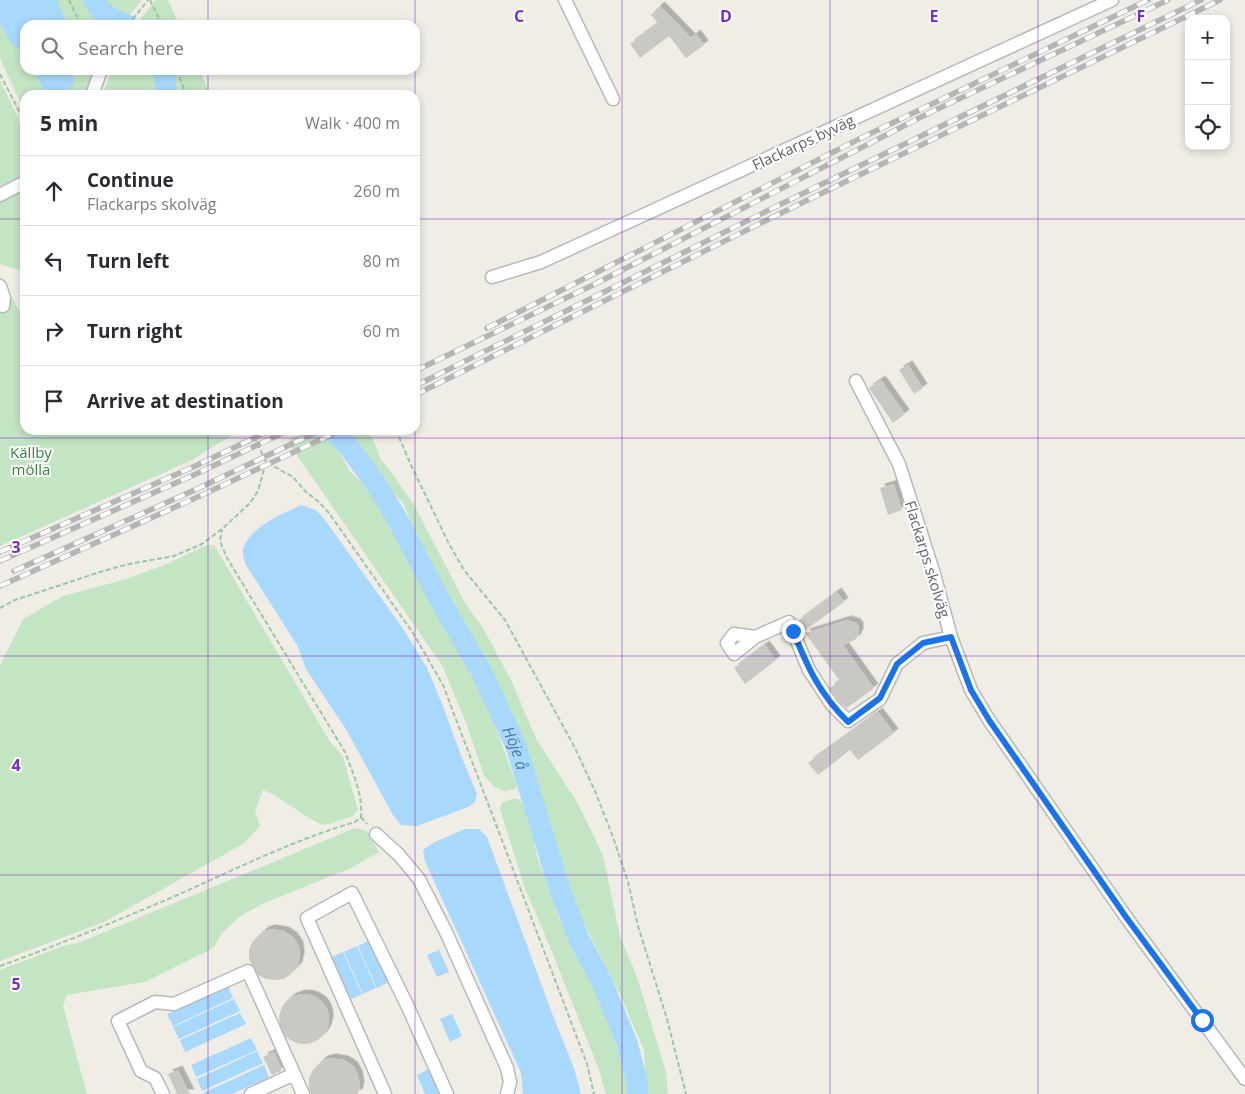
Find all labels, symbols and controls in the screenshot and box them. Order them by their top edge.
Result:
text: C [514,5,524,27]
text: D [720,5,732,27]
text: E [930,5,939,27]
text: F [1137,5,1145,27]
map controls [1185,15,1230,150]
button: + [1185,15,1230,60]
search box [20,20,420,75]
icon: search [38,34,66,62]
text: Search here [78,35,184,61]
button: − [1185,60,1230,105]
button: locate [1185,105,1230,150]
text: 5 min [40,109,98,137]
street label: Flackarps byväg [749,110,857,174]
text: Walk · 400 m [305,112,400,134]
text: Continue [87,167,174,193]
icon: ahead [40,177,68,205]
text: 260 m [354,180,400,202]
text: Flackarps skolväg [87,193,217,215]
icon: left [40,247,68,275]
text: Turn left [87,248,169,274]
text: 80 m [363,250,400,272]
icon: right [40,317,68,345]
text: Turn right [87,318,182,344]
text: 60 m [363,320,400,342]
icon: arrive [40,387,68,415]
text: Arrive at destination [87,388,284,414]
park label: Källby mölla [10,442,52,479]
street label: Flackarps skolväg [901,498,955,620]
text: 3 [11,536,21,558]
route end [782,620,805,643]
water label: Höje å [497,723,534,773]
text: 4 [11,754,21,776]
text: 5 [11,973,21,995]
route start [1191,1009,1214,1032]

